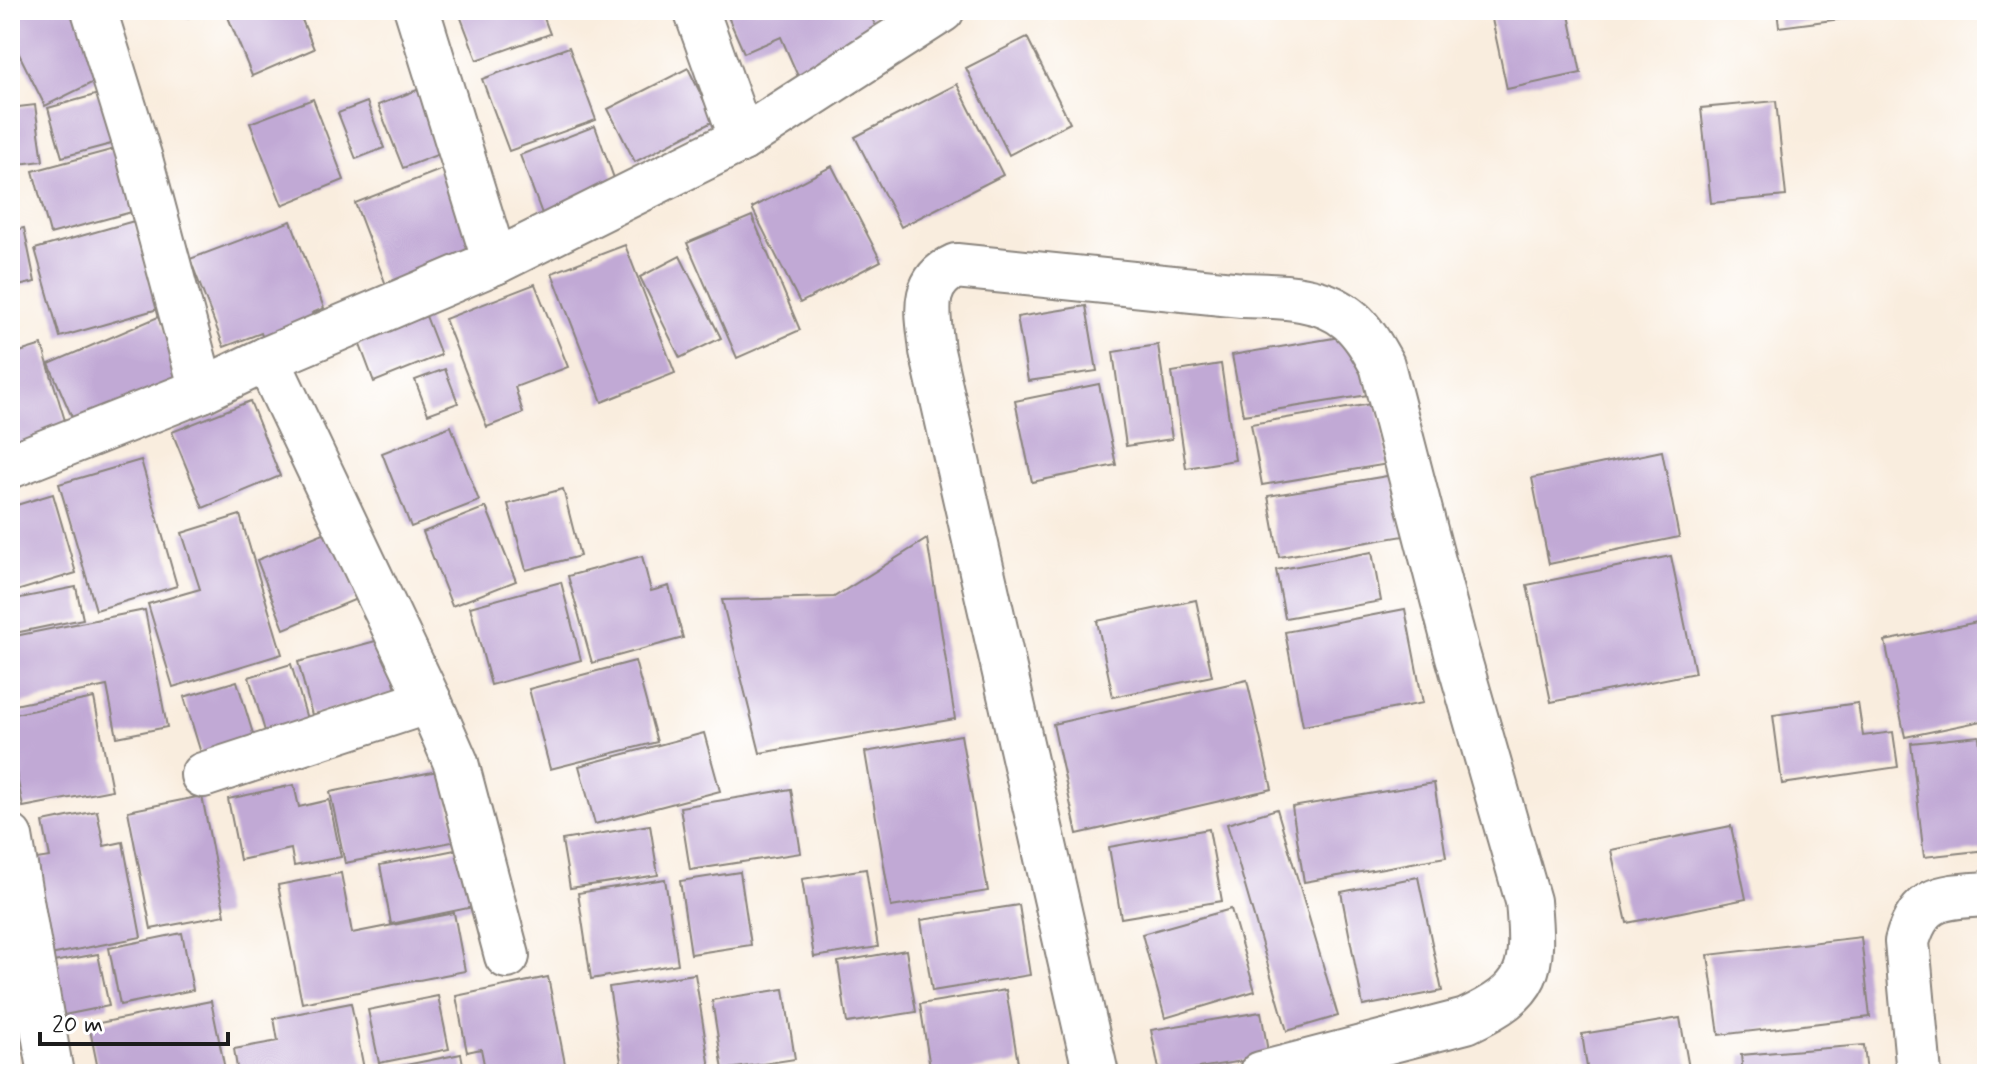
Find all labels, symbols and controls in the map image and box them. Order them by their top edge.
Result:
scale bar [40,996,228,1046]
text: 20 m [52,1010,103,1041]

